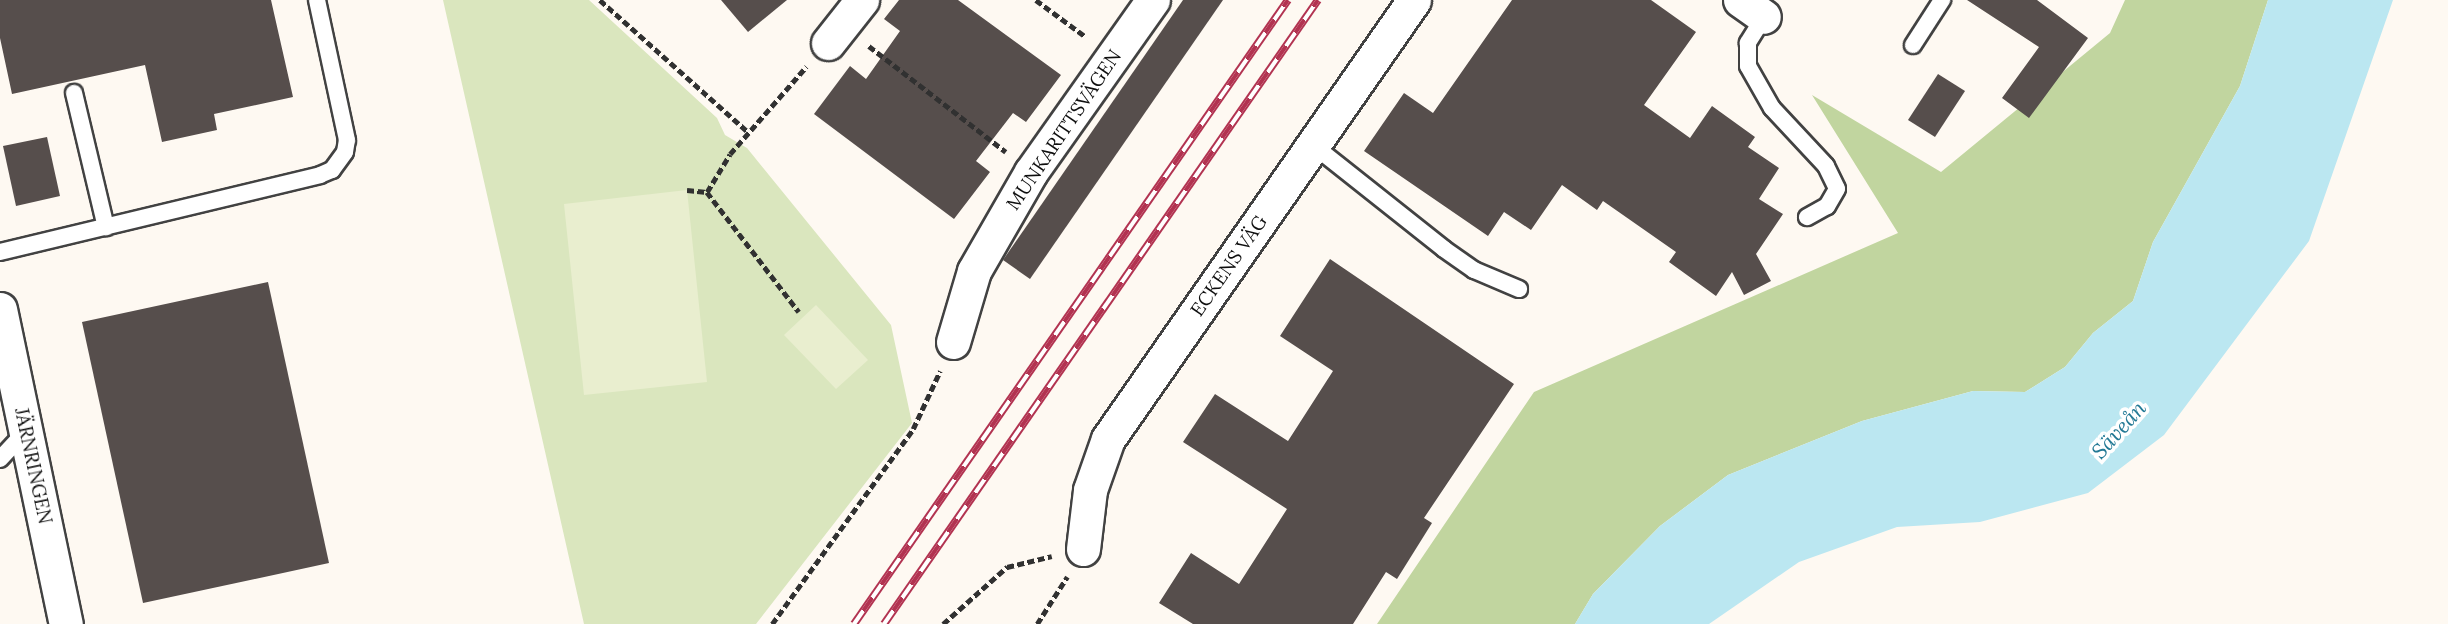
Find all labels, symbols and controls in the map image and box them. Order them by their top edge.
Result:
street label: MUNKARITTSVÄGEN [1002,45,1126,215]
street label: ECKENS VÄG [1186,211,1272,321]
water label: Säveån [2087,396,2151,464]
street label: JÄRNRINGEN [10,406,56,526]

